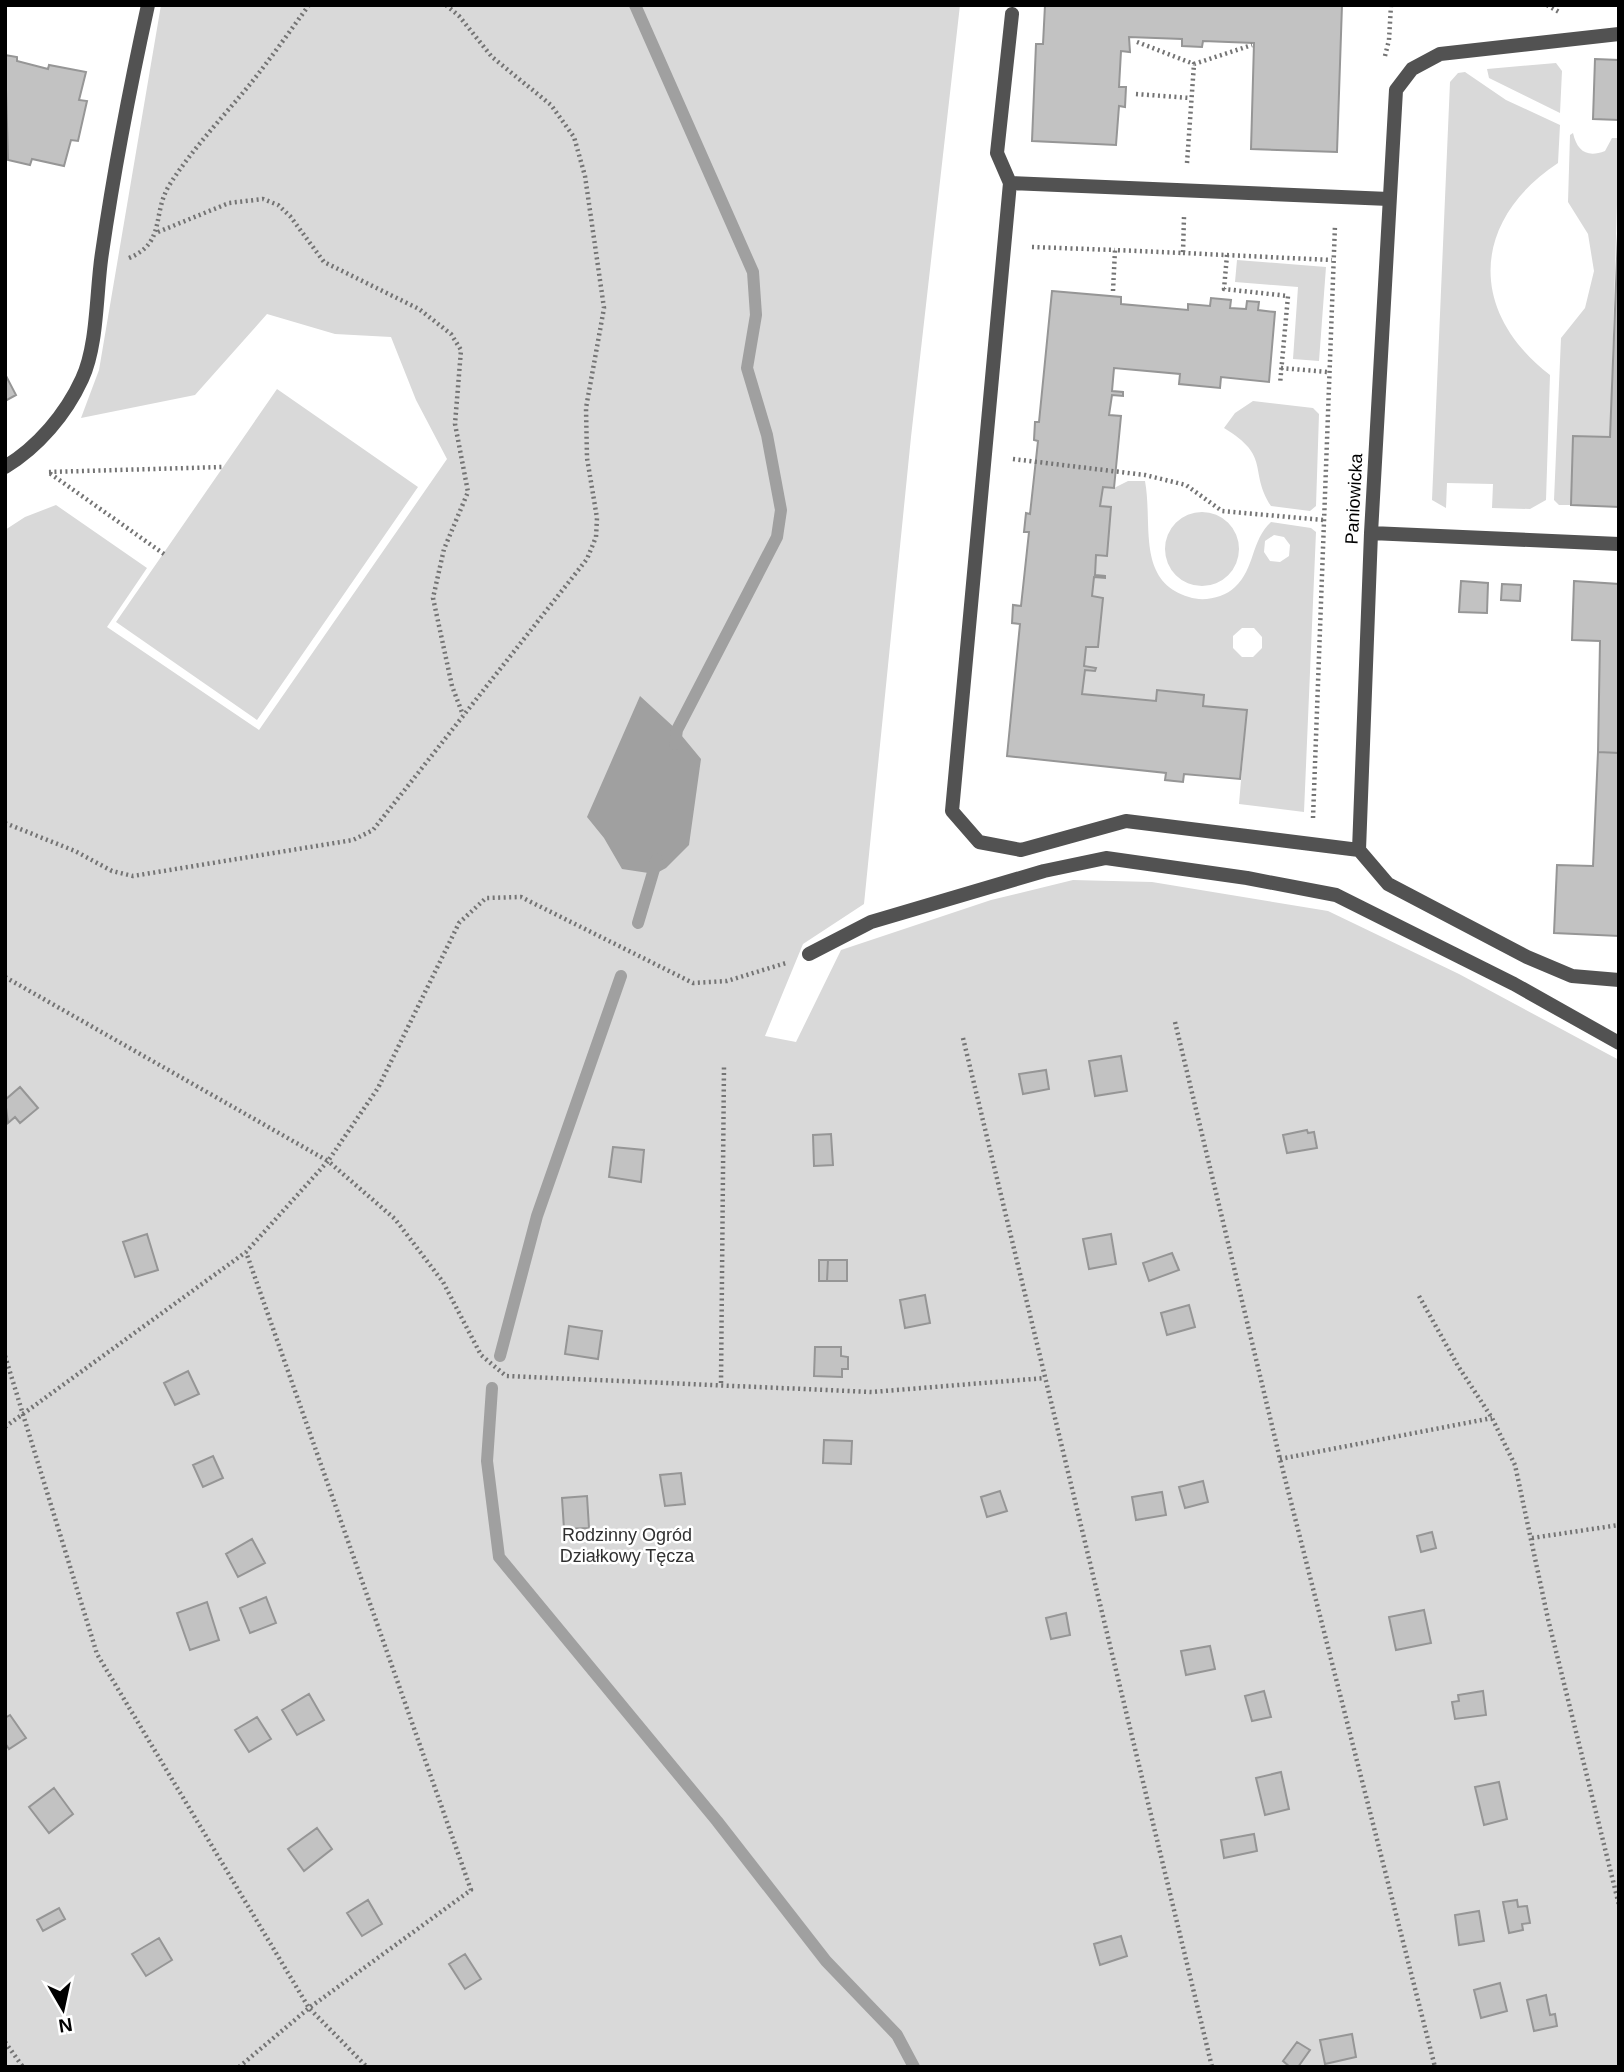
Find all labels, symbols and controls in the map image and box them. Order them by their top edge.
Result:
street label: Paniowicka [1342,452,1366,545]
park label: Rodzinny Ogród Działkowy Tęcza [560,1525,695,1566]
north arrow [28,1974,98,2044]
text: N [57,2014,74,2037]

